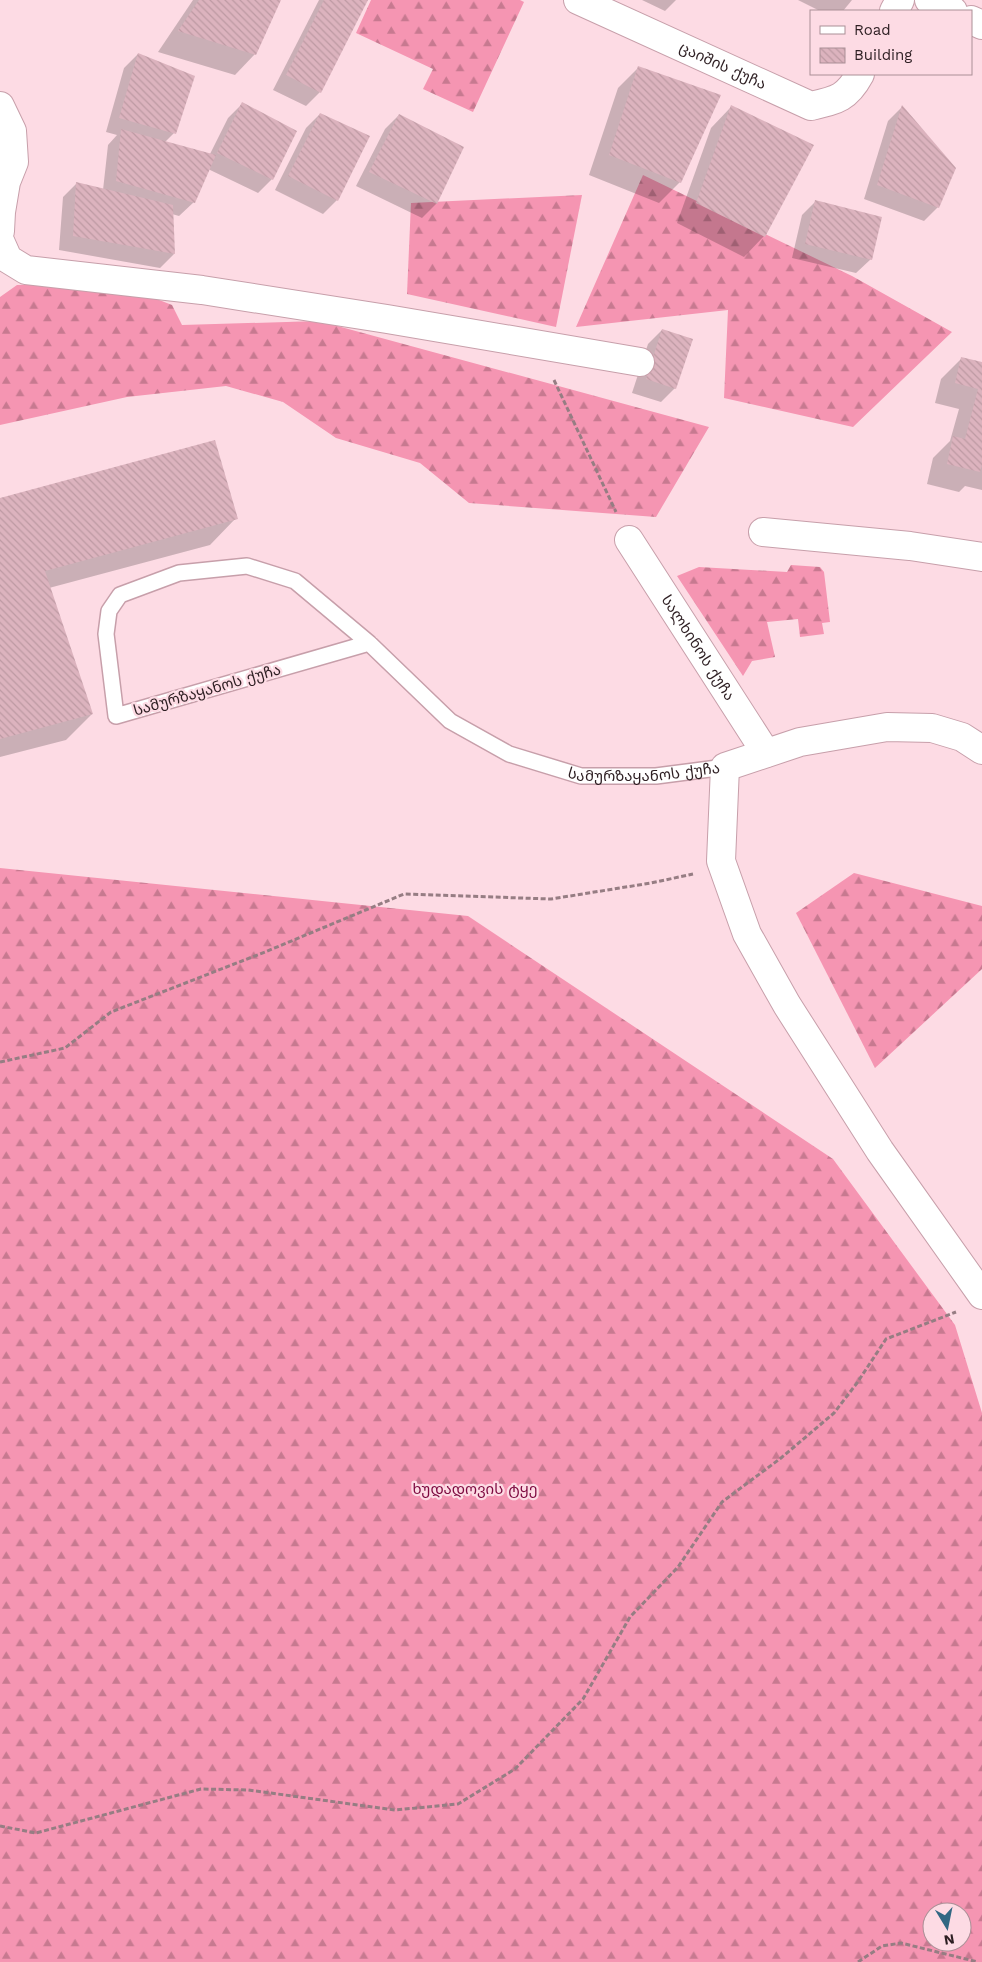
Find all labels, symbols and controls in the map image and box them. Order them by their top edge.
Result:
legend [810,10,972,75]
text: Road [854,21,891,39]
street label: ცაიშის ქუჩა [676,38,769,93]
text: Building [854,46,912,64]
street label: სალხინოს ქუჩა [658,592,739,704]
street label: სამურზაყანოს ქუჩა [131,660,283,720]
street label: სამურზაყანოს ქუჩა [566,759,721,786]
park label: ხუდადოვის ტყე [412,1480,538,1498]
north arrow [922,1902,972,1952]
text: N [943,1931,956,1949]

